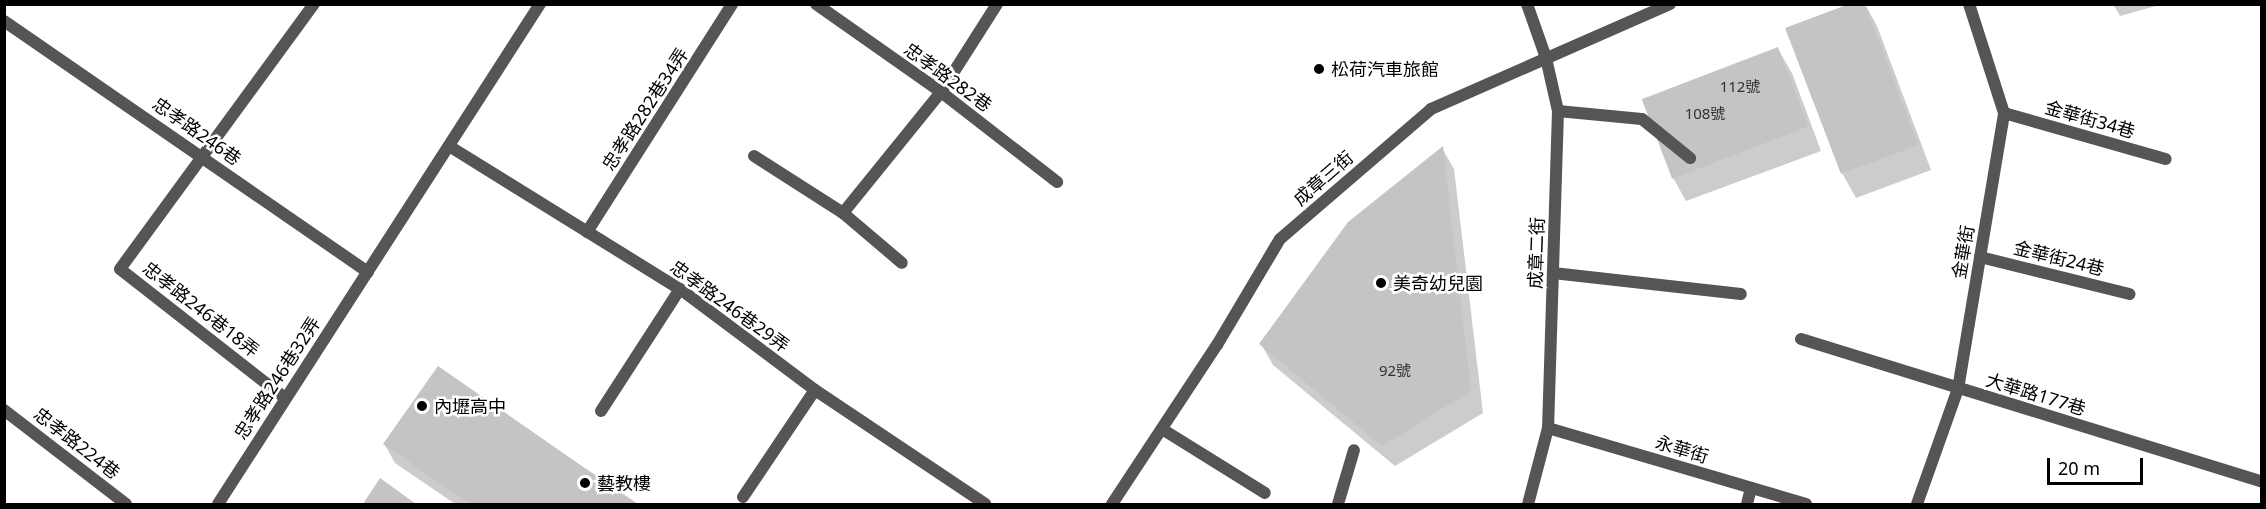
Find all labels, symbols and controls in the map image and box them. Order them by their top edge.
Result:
street label: 忠孝路282巷 [900,38,996,116]
street label: 忠孝路282巷34弄 [597,44,693,174]
place label: 松荷汽車旅館 [1331,58,1439,80]
marker: 松荷汽車旅館 [1312,62,1326,76]
house number: 112號 [1720,78,1760,96]
street label: 忠孝路246巷 [149,93,245,169]
street label: 金華街34巷 [2043,96,2137,142]
house number: 108號 [1685,105,1725,123]
street label: 成章三街 [1289,146,1357,210]
street label: 成章二街 [1524,217,1548,289]
street label: 金華街 [1948,224,1978,280]
street label: 金華街24巷 [2011,236,2107,280]
street label: 忠孝路246巷29弄 [666,256,794,356]
street label: 忠孝路246巷18弄 [139,257,263,361]
place label: 美奇幼兒園 [1393,272,1483,294]
marker: 美奇幼兒園 [1374,276,1388,290]
street label: 忠孝路246巷32弄 [229,313,325,443]
house number: 92號 [1379,362,1411,380]
street label: 大華路177巷 [1984,369,2088,419]
place label: 內壢高中 [434,395,506,417]
marker: 內壢高中 [415,399,429,413]
street label: 忠孝路224巷 [30,403,124,483]
street label: 永華街 [1653,431,1711,467]
scale bar [2050,446,2146,484]
text: 20 m [2058,456,2100,480]
place label: 藝教樓 [597,472,651,494]
marker: 藝教樓 [578,476,592,490]

